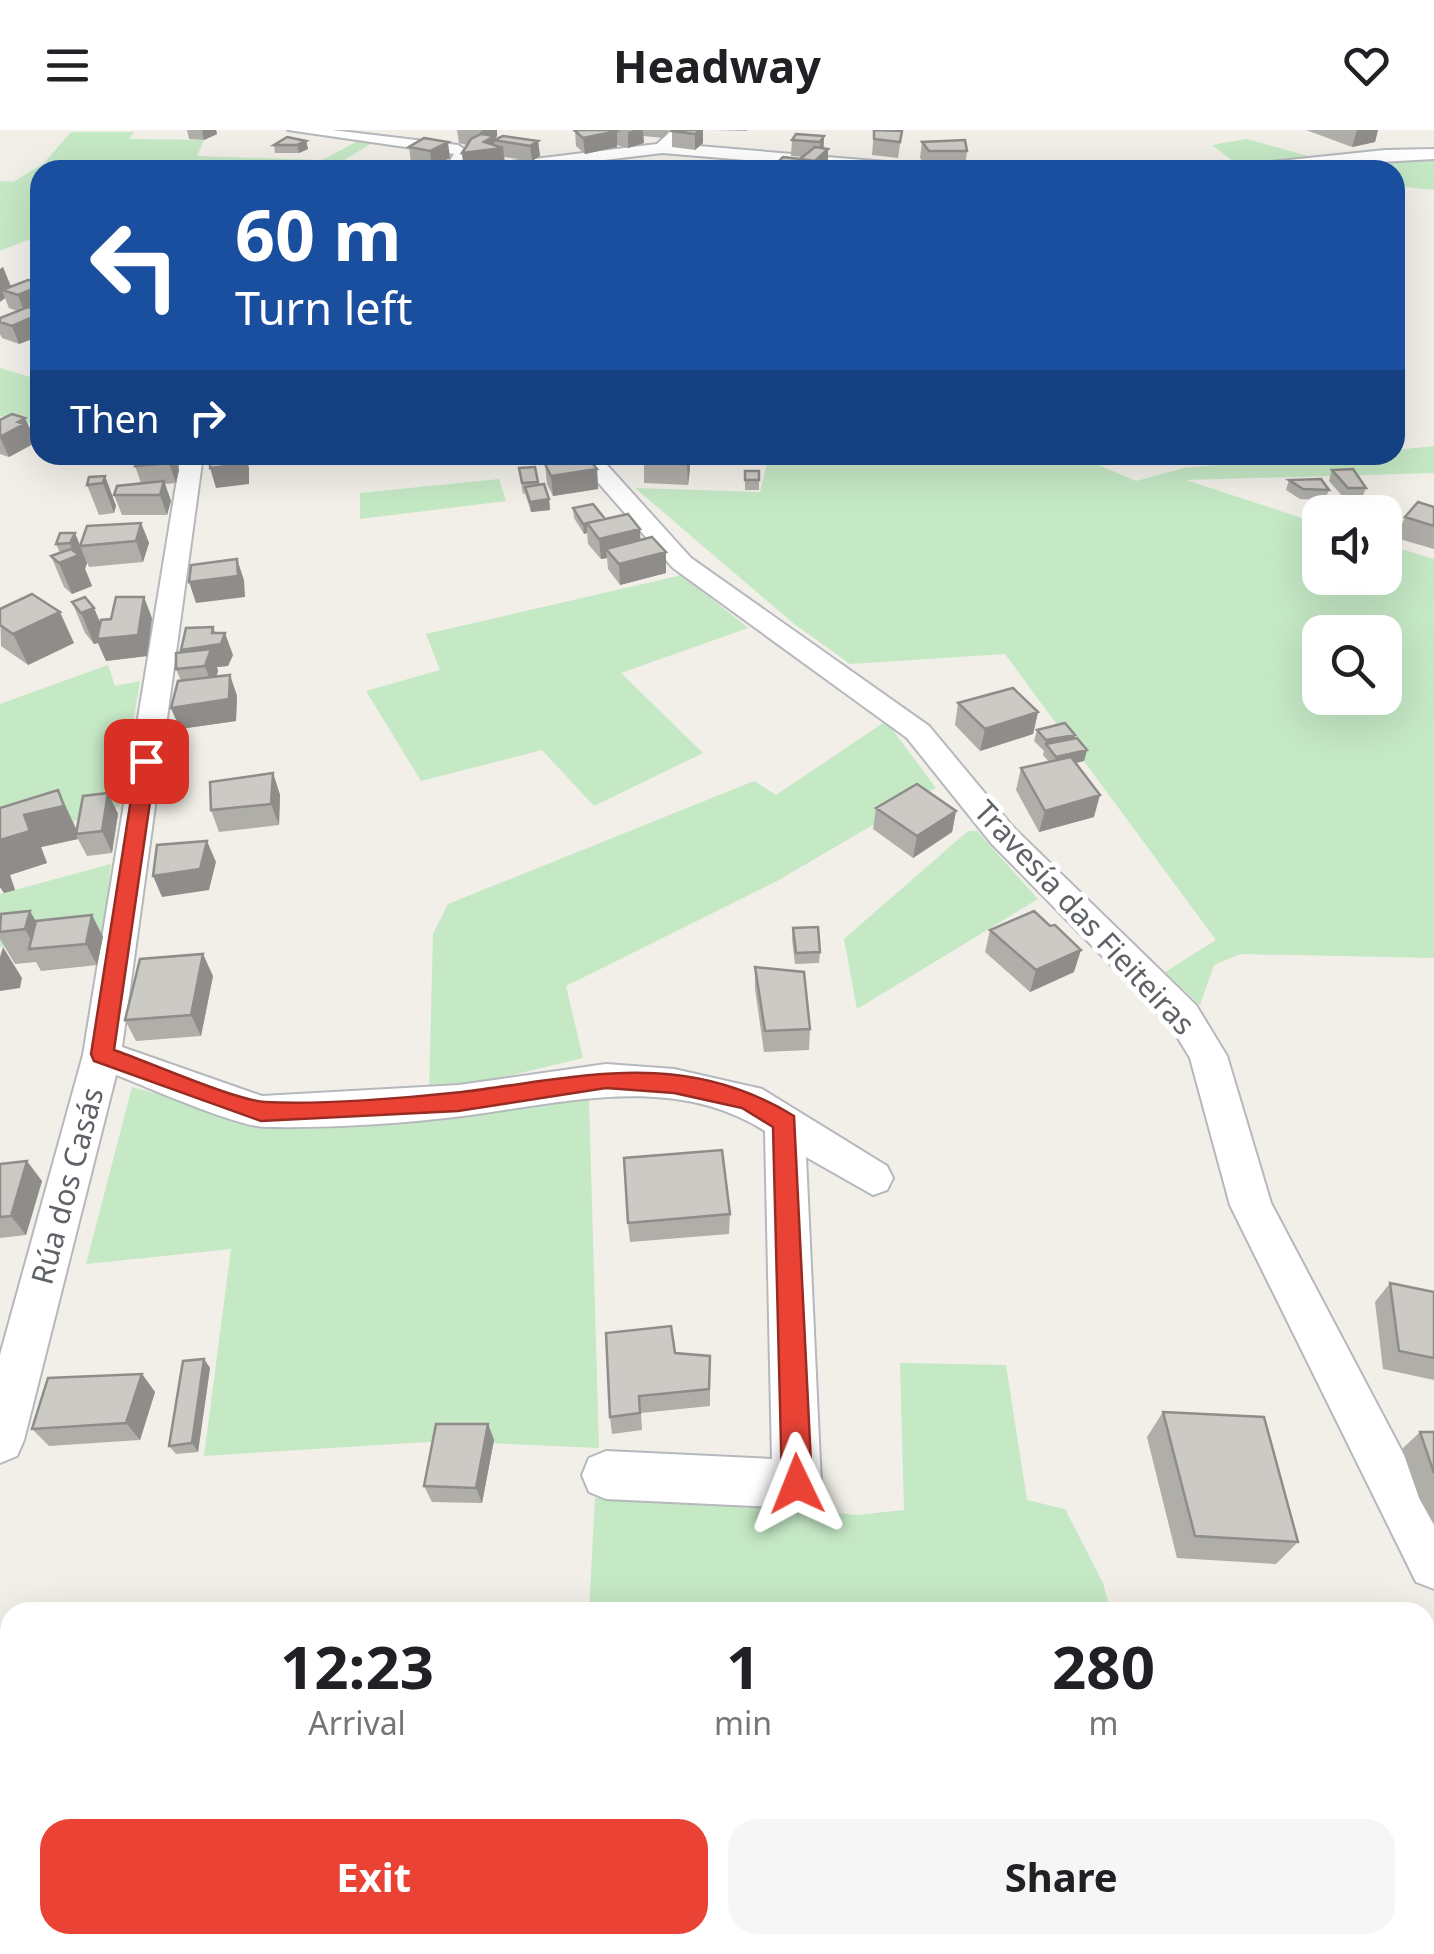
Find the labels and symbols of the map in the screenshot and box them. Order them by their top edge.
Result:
pin [104,719,189,804]
street label: Travesía das Fieiteiras [966,791,1205,1043]
street label: Rúa dos Casás [21,1083,112,1288]
position arrow [745,1432,849,1536]

